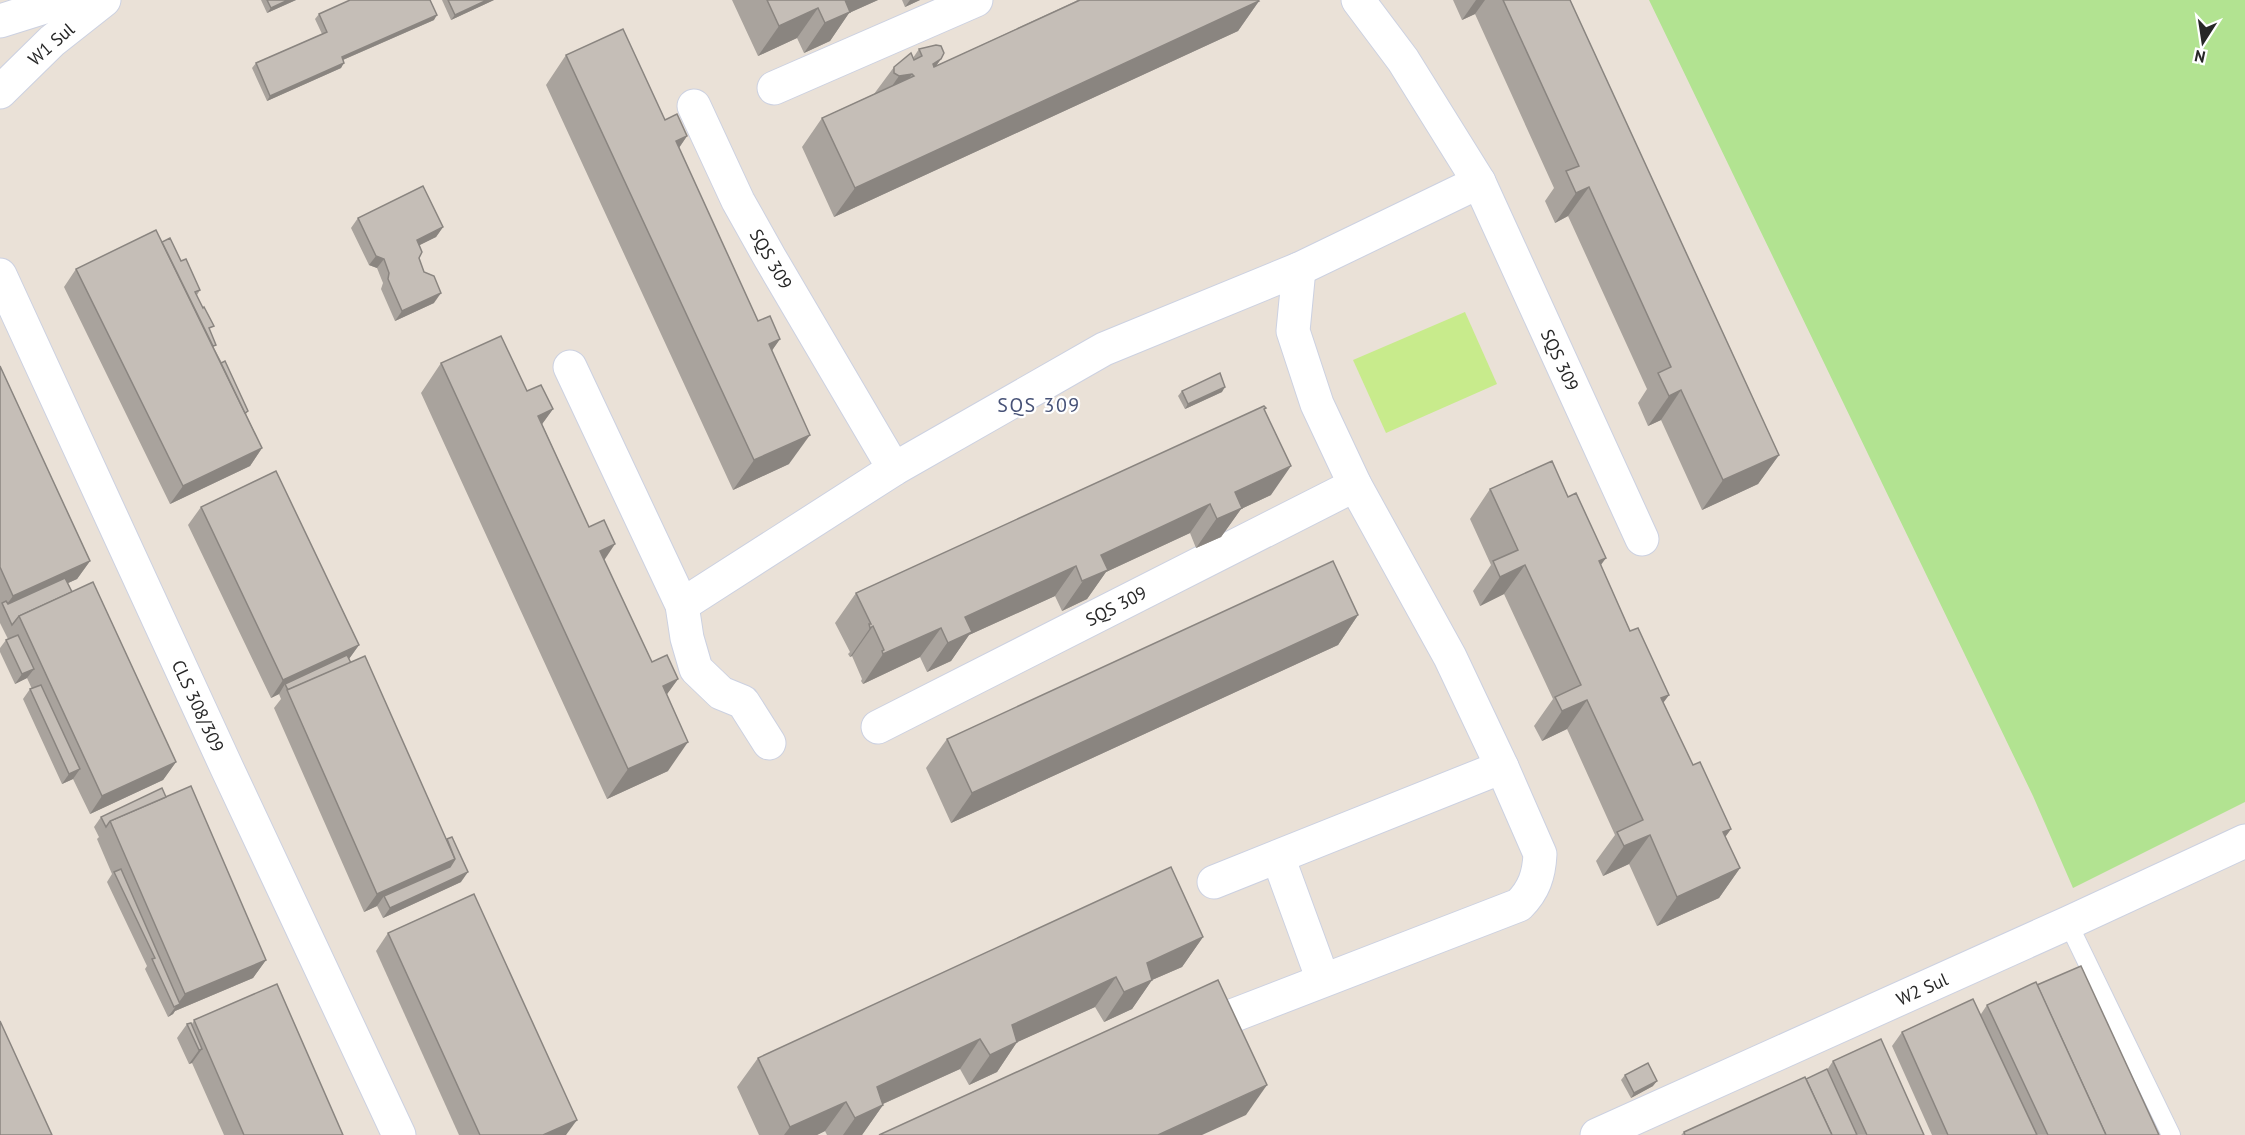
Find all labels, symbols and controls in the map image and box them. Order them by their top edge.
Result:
north arrow [2173,12,2233,72]
street label: W1 Sul [23,17,79,70]
text: N [2193,46,2207,68]
street label: SQS 309 [745,225,797,293]
street label: SQS 309 [1536,325,1584,395]
district label: SQS 309 [997,392,1081,418]
street label: SQS 309 [1082,581,1150,631]
street label: CLS 308/309 [167,656,229,756]
street label: W2 Sul [1893,967,1952,1010]

